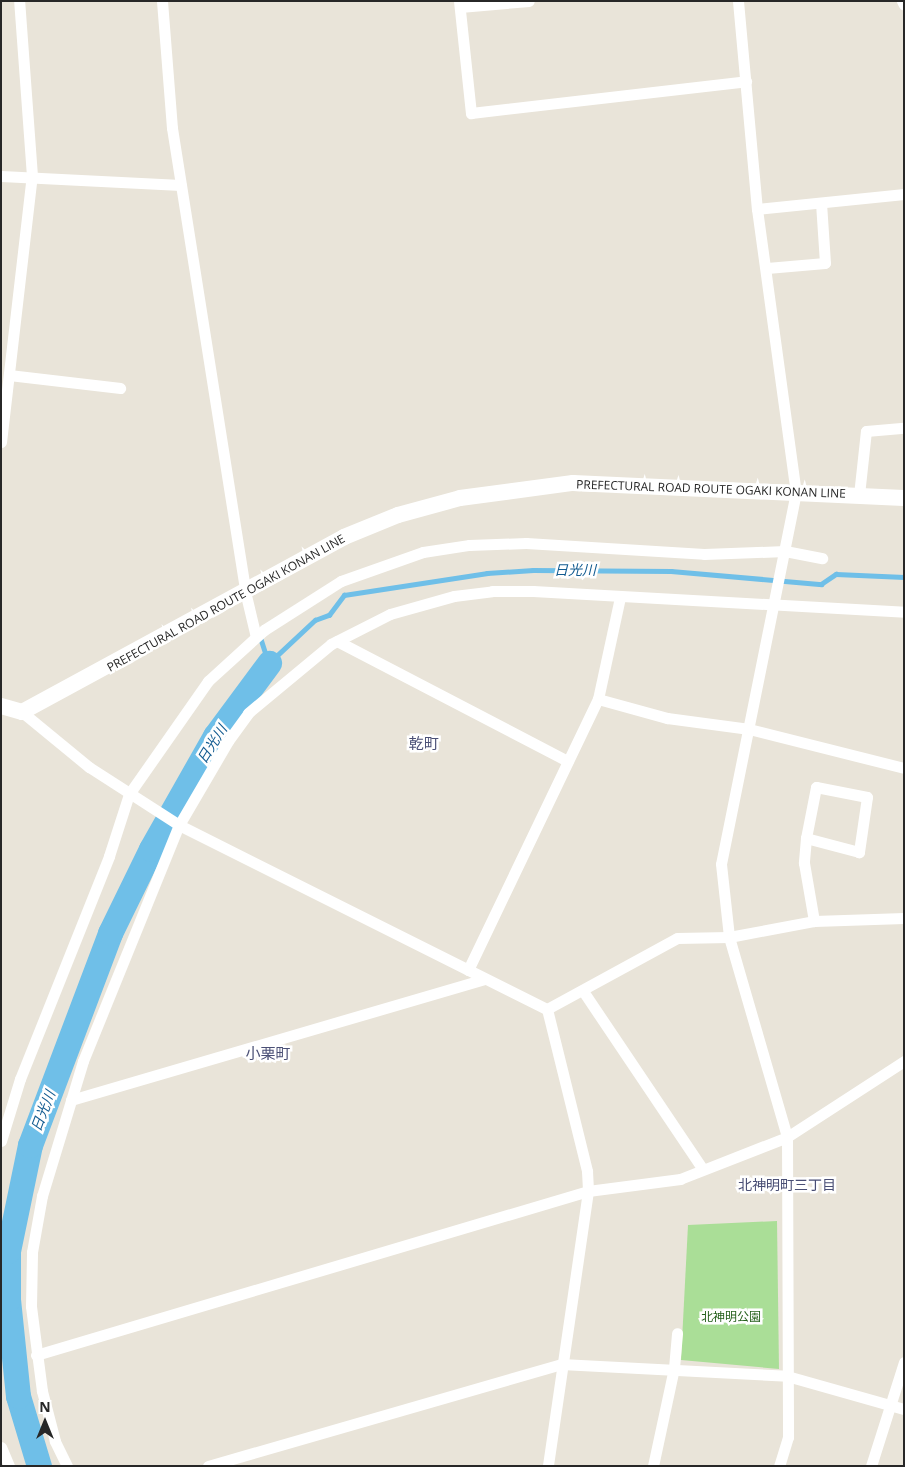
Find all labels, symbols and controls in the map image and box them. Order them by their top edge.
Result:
street label: PREFECTURAL ROAD ROUTE OGAKI KONAN LINE [576,477,846,501]
street label: PREFECTURAL ROAD ROUTE OGAKI KONAN LINE [105,531,347,675]
water label: 日光川 [554,562,596,578]
water label: 日光川 [194,722,230,766]
district label: 乾町 [409,735,439,753]
district label: 小栗町 [246,1045,290,1063]
water label: 日光川 [28,1088,58,1134]
district label: 北神明町三丁目 [738,1177,836,1193]
park label: 北神明公園 [701,1310,761,1324]
north arrow [20,1397,70,1447]
text: N [39,1397,51,1416]

